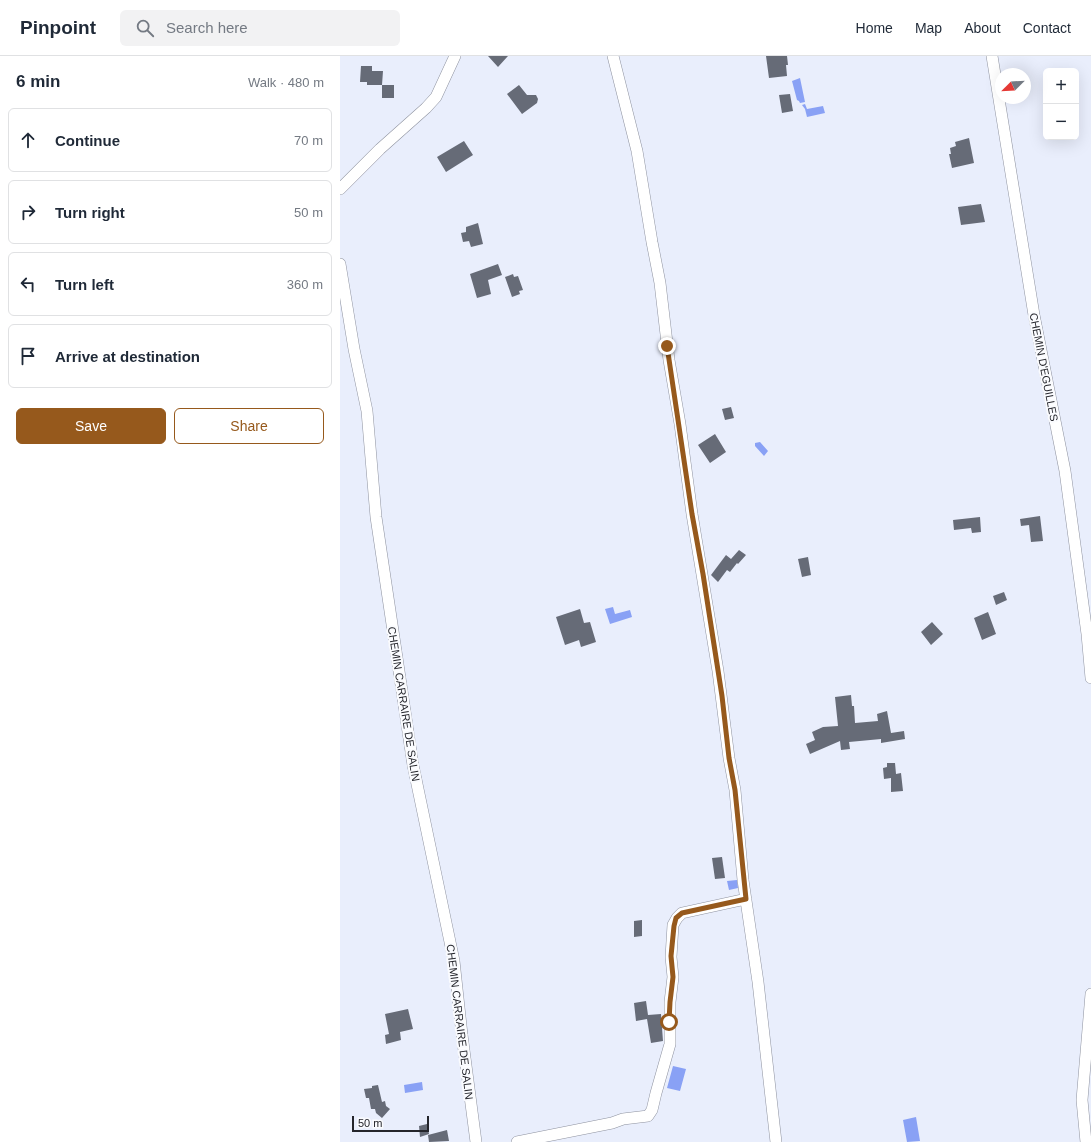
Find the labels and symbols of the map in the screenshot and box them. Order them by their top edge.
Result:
north arrow [995,68,1031,104]
street label: CHEMIN D'EGUILLES [1028,312,1060,422]
route end [658,337,676,355]
street label: CHEMIN CARRAIRE DE SALIN [386,626,422,782]
street label: CHEMIN CARRAIRE DE SALIN [445,944,475,1100]
route start [660,1013,678,1031]
scale bar [352,1114,429,1133]

